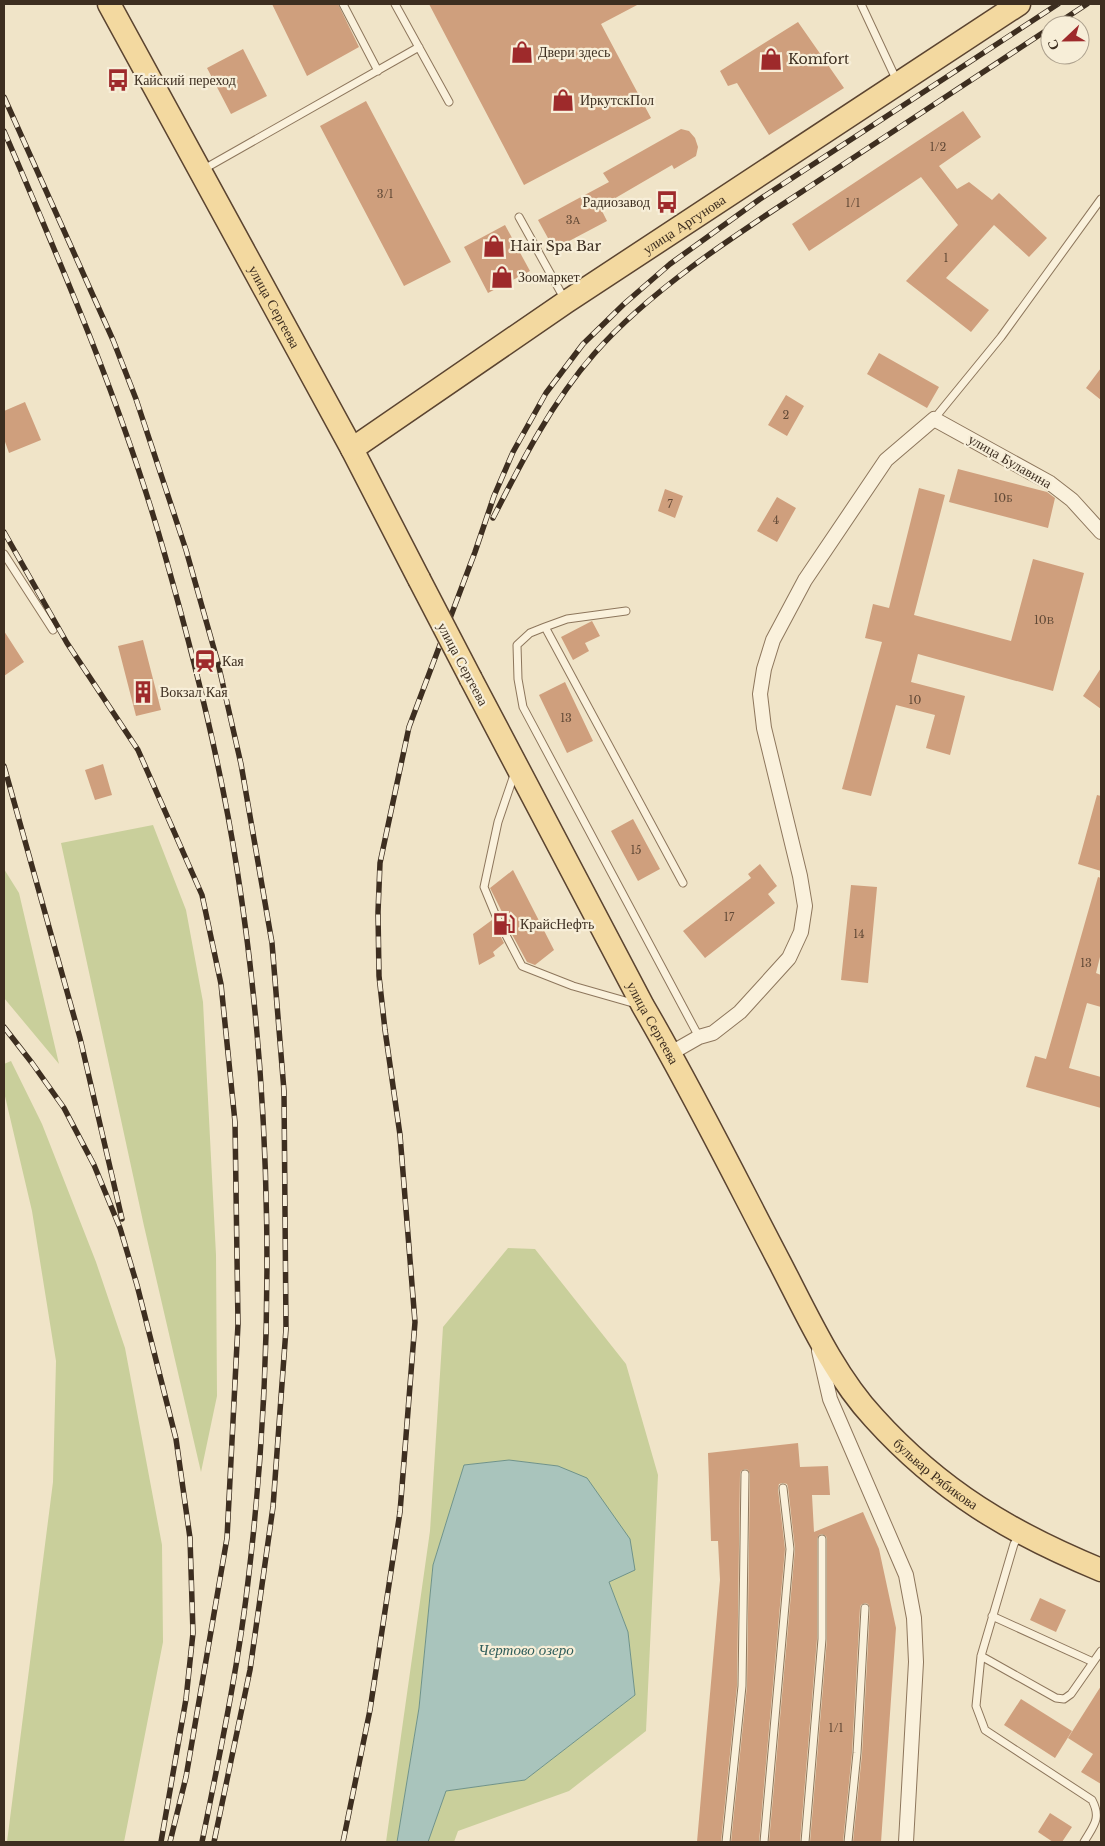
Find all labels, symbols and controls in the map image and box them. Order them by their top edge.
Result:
north arrow [1040,15,1090,65]
text: С [1043,37,1063,53]
shop icon: Двери здесь [509,39,535,65]
place label: Двери здесь [538,43,610,61]
shop icon: Komfort [758,46,784,72]
place label: Komfort [788,50,850,68]
bus stop icon: Кайский переход [105,67,131,93]
place label: Кайский переход [134,71,236,89]
shop icon: ИркутскПол [550,87,576,113]
place label: ИркутскПол [580,91,654,109]
house number: 1/2 [930,140,947,154]
house number: 3/1 [377,187,393,201]
bus stop icon: Радиозавод [654,189,680,215]
street label: улица Аргунова [639,190,730,258]
place label: Радиозавод [582,193,650,211]
house number: 1/1 [846,196,861,210]
house number: 3А [566,213,580,227]
shop icon: Hair Spa Bar [481,233,507,259]
place label: Hair Spa Bar [510,237,601,255]
house number: 1 [944,251,949,265]
street label: улица Сергеева [244,262,305,352]
shop icon: Зоомаркет [489,264,515,290]
place label: Зоомаркет [518,268,580,286]
house number: 2 [783,408,790,422]
street label: улица Булавина [965,430,1056,493]
house number: 10Б [993,491,1013,505]
house number: 7 [667,497,673,511]
house number: 4 [773,513,779,527]
house number: 10В [1034,613,1054,627]
street label: улица Сергеева [433,619,493,710]
station icon: Кая [192,648,218,674]
place label: Кая [222,652,244,670]
building icon: Вокзал Кая [130,679,156,705]
place label: Вокзал Кая [160,683,228,701]
house number: 10 [909,693,922,707]
house number: 13 [560,711,572,725]
house number: 15 [630,843,642,857]
house number: 17 [724,910,735,924]
fuel station icon: КрайсНефть [491,911,517,937]
place label: КрайсНефть [520,915,594,933]
house number: 14 [853,927,865,941]
house number: 13 [1080,956,1092,970]
street label: улица Сергеева [623,978,683,1068]
street label: бульвар Рябикова [889,1434,982,1514]
water label: Чертово озеро [478,1640,574,1659]
house number: 1/1 [829,1721,844,1735]

